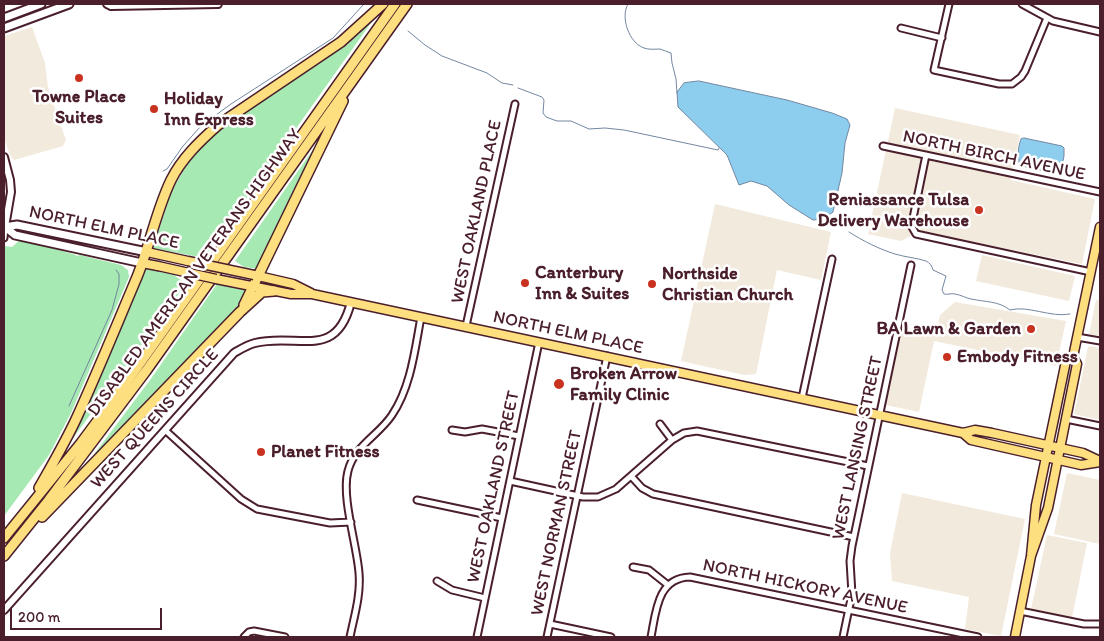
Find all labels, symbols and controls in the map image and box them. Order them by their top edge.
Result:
marker: Towne Place Suites [73,72,85,84]
place label: Towne Place Suites [32,86,126,128]
place label: Holiday Inn Express [164,88,254,130]
marker: Holiday Inn Express [148,103,160,115]
street label: WEST OAKLAND PLACE [447,118,507,306]
street label: DISABLED AMERICAN VETERANS HIGHWAY [83,125,307,421]
street label: NORTH BIRCH AVENUE [901,126,1087,186]
place label: Reniassance Tulsa Delivery Warehouse [817,189,969,232]
street label: NORTH ELM PLACE [27,202,181,254]
marker: Reniassance Tulsa Delivery Warehouse [973,204,985,216]
place label: Canterbury Inn & Suites [535,262,629,304]
place label: Northside Christian Church [662,263,793,306]
marker: Canterbury Inn & Suites [519,277,531,289]
marker: Northside Christian Church [646,278,658,290]
street label: NORTH ELM PLACE [491,307,645,359]
place label: BA Lawn & Garden [876,318,1021,340]
marker: BA Lawn & Garden [1025,323,1037,335]
street label: WEST QUEENS CIRCLE [86,344,224,494]
place label: Embody Fitness [957,346,1078,368]
marker: Embody Fitness [941,351,953,363]
street label: WEST LANSING STREET [828,354,888,542]
place label: Broken Arrow Family Clinic [570,363,677,406]
marker: Broken Arrow Family Clinic [552,377,566,391]
street label: WEST OAKLAND STREET [463,389,525,585]
street label: WEST NORMAN STREET [527,428,587,618]
place label: Planet Fitness [271,441,380,463]
marker: Planet Fitness [255,446,267,458]
street label: NORTH HICKORY AVENUE [701,555,909,619]
scale bar [12,598,165,630]
text: 200 m [18,608,60,626]

